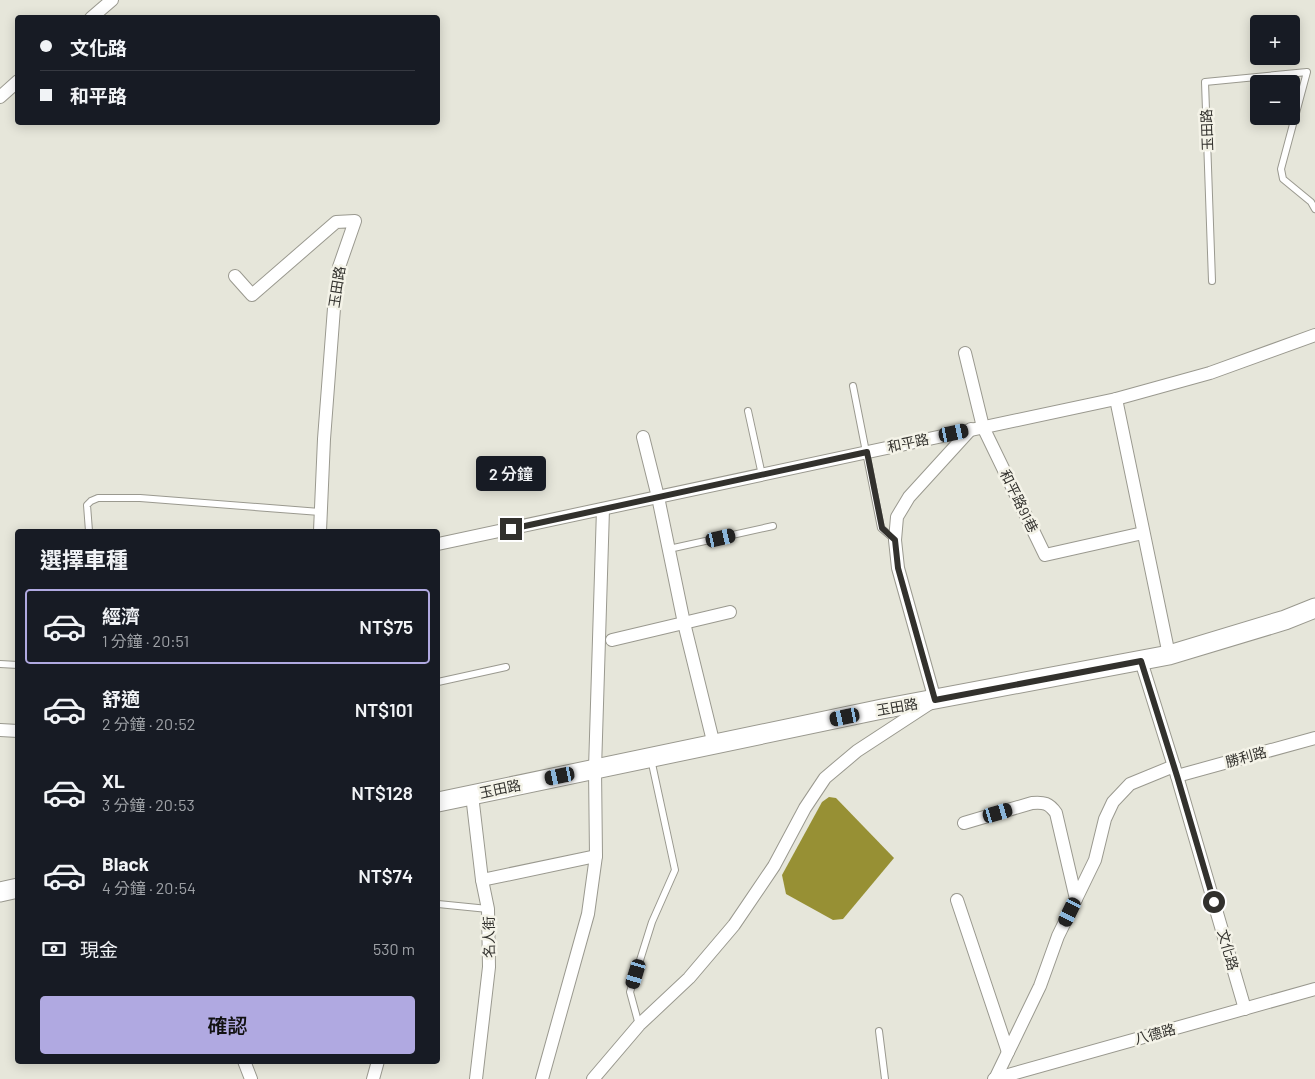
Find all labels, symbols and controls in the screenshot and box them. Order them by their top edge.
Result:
map controls [1250,15,1300,125]
button: + [1250,15,1300,65]
text: 文化路 [70,36,127,59]
button: − [1250,75,1300,125]
text: 和平路 [70,84,127,107]
street label: 玉田路 [1197,109,1216,151]
street label: 玉田路 [325,265,348,309]
car [937,423,970,443]
street label: 和平路 [886,430,930,455]
callout: 2 分鐘 [476,456,546,492]
text: 2 分鐘 [489,464,533,483]
street label: 和平路91巷 [997,467,1042,535]
route end [500,518,522,540]
car [704,527,737,549]
text: 選擇車種 [40,546,128,572]
icon: car [42,604,87,649]
text: 經濟 [102,604,140,627]
text: NT$75 [359,615,413,638]
text: 1 分鐘 · 20:51 [102,631,189,650]
icon: car [42,687,87,732]
text: 舒適 [102,687,140,710]
street label: 玉田路 [875,694,919,719]
text: NT$101 [355,698,413,721]
car [828,707,861,727]
text: 2 分鐘 · 20:52 [102,714,195,733]
street label: 勝利路 [1223,743,1268,770]
car [543,766,576,786]
text: XL [102,769,125,792]
icon: car [42,770,87,815]
street label: 玉田路 [478,776,522,801]
text: NT$128 [351,781,413,804]
text: 3 分鐘 · 20:53 [102,795,195,814]
car [981,802,1014,824]
text: Black [102,852,149,875]
icon: car [42,853,87,898]
text: NT$74 [358,864,413,887]
text: 4 分鐘 · 20:54 [102,878,196,897]
route start [1203,891,1225,913]
car [1056,895,1083,929]
street label: 名人街 [480,916,497,958]
street label: 文化路 [1215,927,1242,972]
icon: cash [40,935,68,963]
text: 現金 [80,938,118,961]
text: 530 m [373,939,415,958]
car [624,957,647,991]
button: 確認 [40,996,415,1054]
street label: 八德路 [1132,1020,1177,1047]

